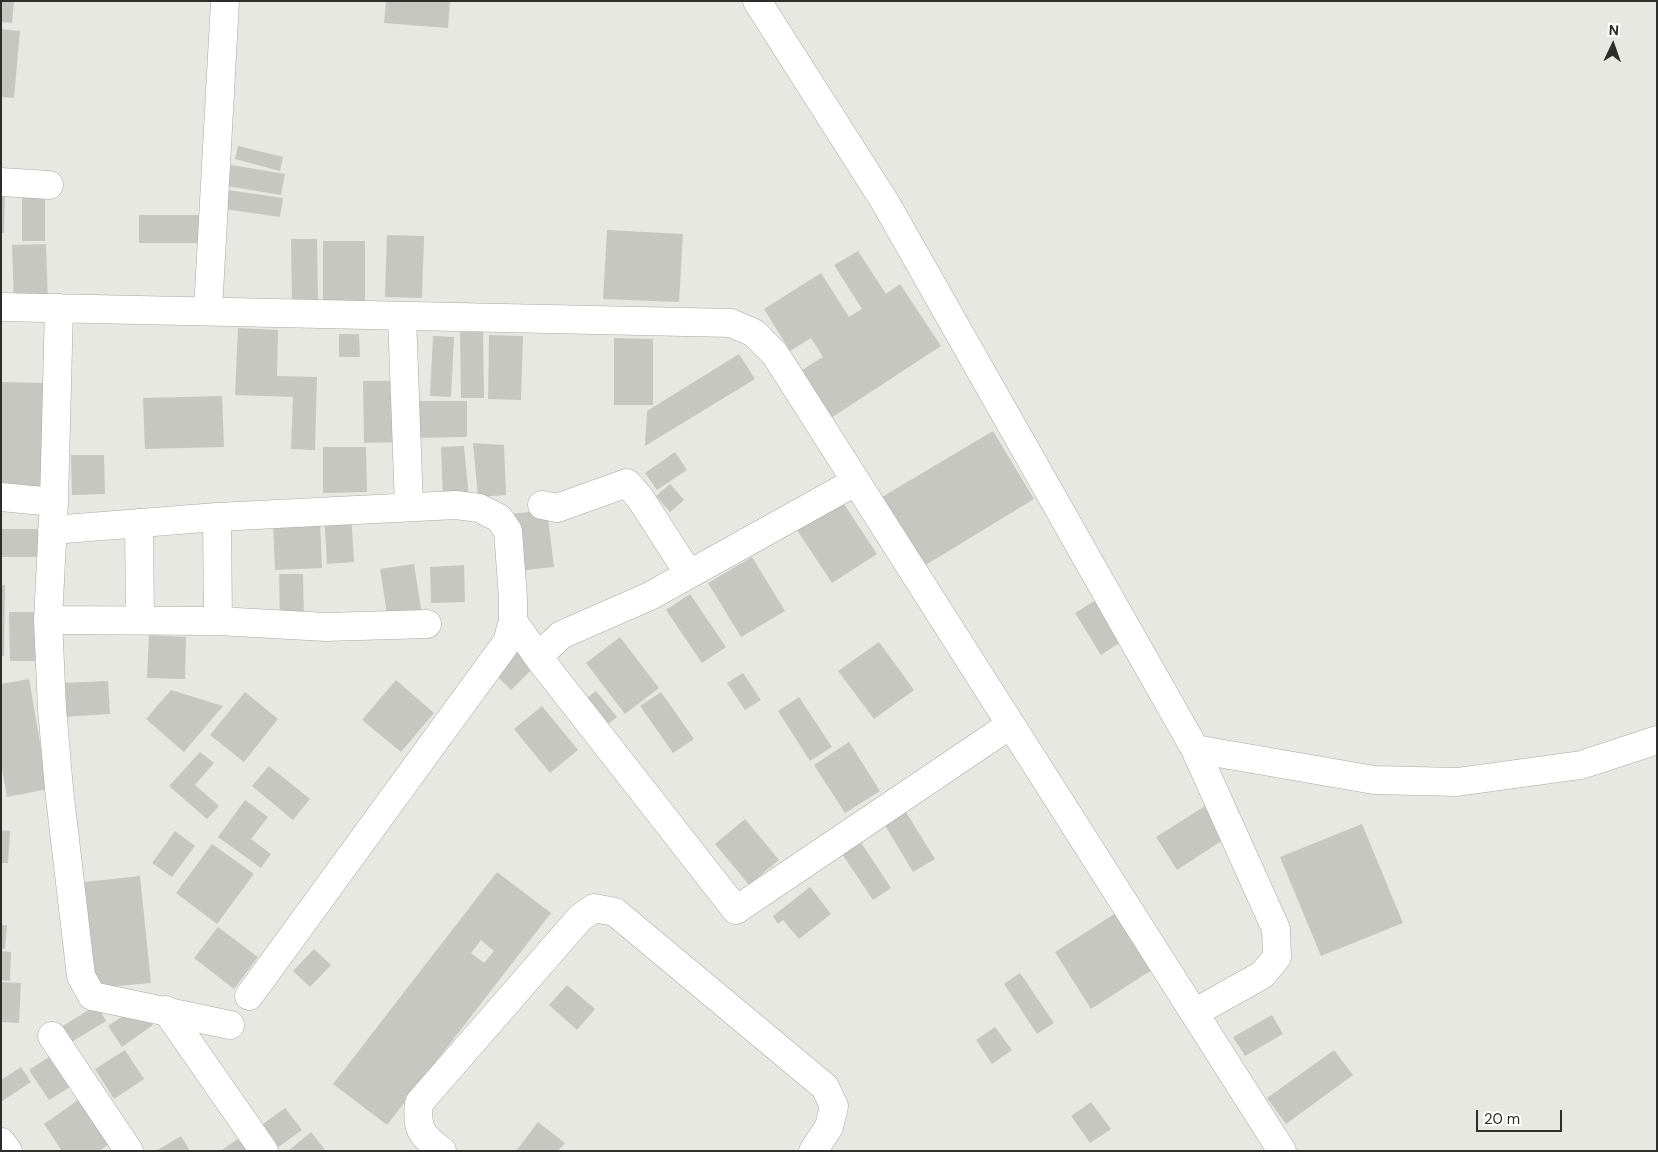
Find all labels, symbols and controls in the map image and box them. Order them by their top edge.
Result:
north arrow [1588,20,1638,70]
text: N [1608,21,1619,39]
scale bar [1478,1100,1564,1132]
text: 20 m [1484,1109,1520,1129]

